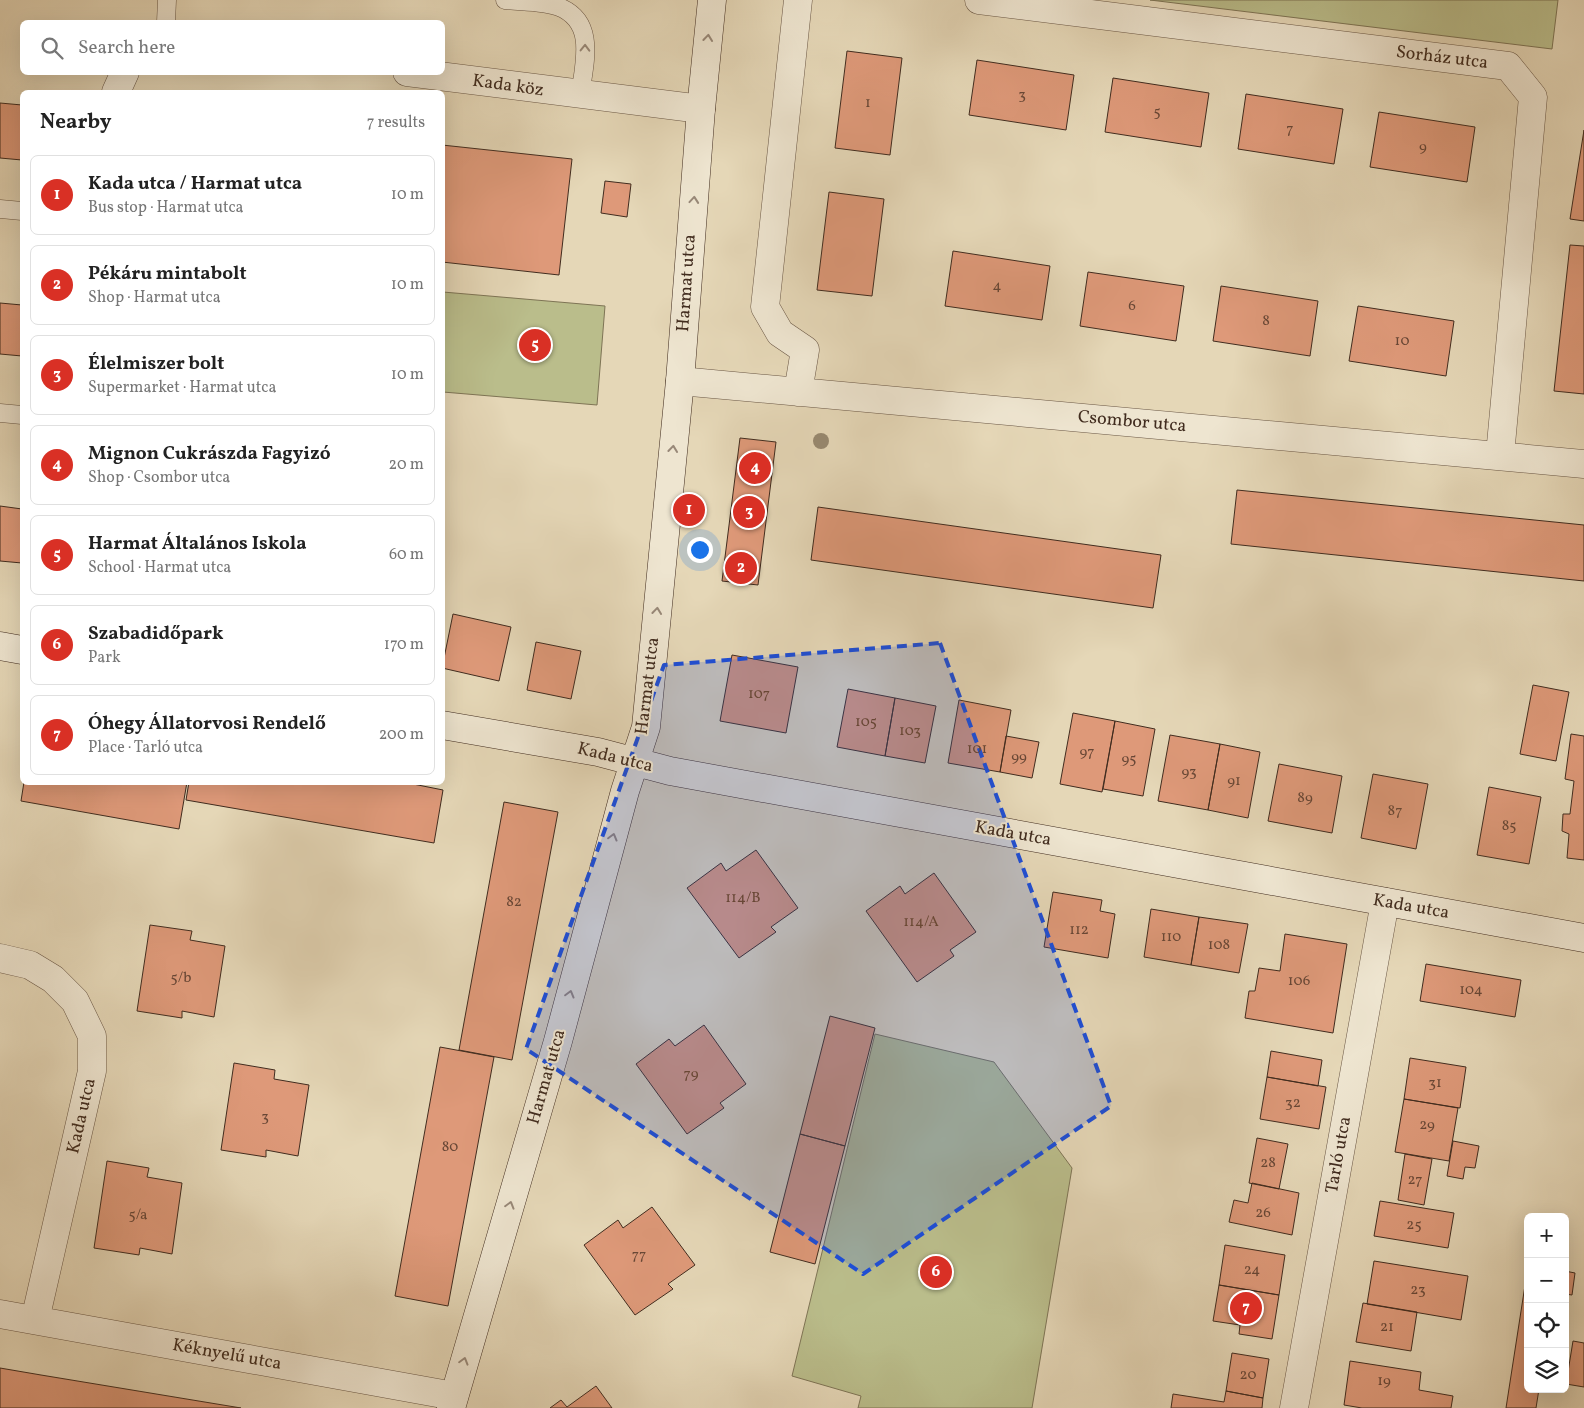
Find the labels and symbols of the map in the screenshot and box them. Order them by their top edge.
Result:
one-way arrow [702,34,713,42]
street label: Sorház utca [1394,40,1490,76]
one-way arrow [580,43,590,51]
street label: Kada köz [471,69,545,103]
house number: 3 [1018,85,1026,106]
house number: 1 [865,93,871,114]
house number: 5 [1153,102,1161,123]
house number: 7 [1286,119,1294,140]
house number: 9 [1419,137,1427,158]
one-way arrow [688,196,699,204]
street label: Harmat utca [671,233,703,333]
house number: 4 [993,276,1002,297]
house number: 6 [1128,296,1136,317]
house number: 8 [1262,311,1270,332]
pin: 5 [519,326,551,364]
house number: 10 [1395,331,1409,352]
street label: Csombor utca [1077,405,1187,439]
one-way arrow [667,445,678,453]
pin: 4 [739,449,771,487]
pin: 1 [673,491,705,529]
pin: 3 [733,493,765,531]
your location [687,537,713,563]
pin: 2 [725,549,757,587]
one-way arrow [651,607,662,615]
street label: Harmat utca [630,636,666,736]
house number: 107 [748,684,770,705]
house number: 105 [855,712,877,733]
house number: 103 [899,721,921,742]
street label: Kada utca [575,737,656,779]
house number: 101 [967,739,987,760]
house number: 97 [1079,742,1095,763]
house number: 99 [1011,747,1027,768]
house number: 95 [1122,749,1136,770]
house number: 93 [1181,762,1197,783]
house number: 91 [1227,771,1241,792]
house number: 89 [1297,788,1313,809]
house number: 87 [1388,801,1402,822]
street label: Kada utca [973,815,1053,853]
house number: 85 [1502,816,1516,837]
one-way arrow [607,833,618,841]
house number: 114/B [725,888,761,909]
street label: Kada utca [1371,888,1451,926]
house number: 82 [506,892,522,913]
house number: 114/A [903,912,939,933]
house number: 112 [1069,920,1089,941]
house number: 110 [1161,927,1181,948]
house number: 108 [1208,935,1230,956]
house number: 5/b [171,968,191,989]
house number: 106 [1288,971,1310,992]
house number: 104 [1459,980,1483,1001]
one-way arrow [565,990,575,998]
street label: Harmat utca [521,1026,573,1128]
house number: 79 [684,1064,699,1085]
house number: 31 [1428,1073,1442,1094]
street label: Kada utca [61,1076,103,1156]
house number: 32 [1285,1093,1301,1114]
house number: 3 [261,1107,269,1128]
street label: Tarló utca [1320,1114,1358,1195]
house number: 29 [1419,1115,1435,1136]
house number: 80 [442,1137,458,1158]
house number: 28 [1260,1153,1276,1174]
house number: 27 [1408,1170,1422,1191]
one-way arrow [504,1202,514,1210]
house number: 26 [1255,1203,1271,1224]
house number: 5/a [129,1205,147,1226]
house number: 25 [1406,1215,1422,1236]
house number: 77 [632,1245,646,1266]
pin: 6 [920,1253,952,1291]
house number: 24 [1244,1260,1260,1281]
house number: 23 [1410,1280,1426,1301]
pin: 7 [1230,1289,1262,1327]
house number: 21 [1380,1317,1394,1338]
street label: Kéknyelű utca [170,1333,284,1377]
one-way arrow [459,1358,469,1366]
house number: 20 [1240,1365,1256,1386]
house number: 19 [1377,1371,1391,1392]

